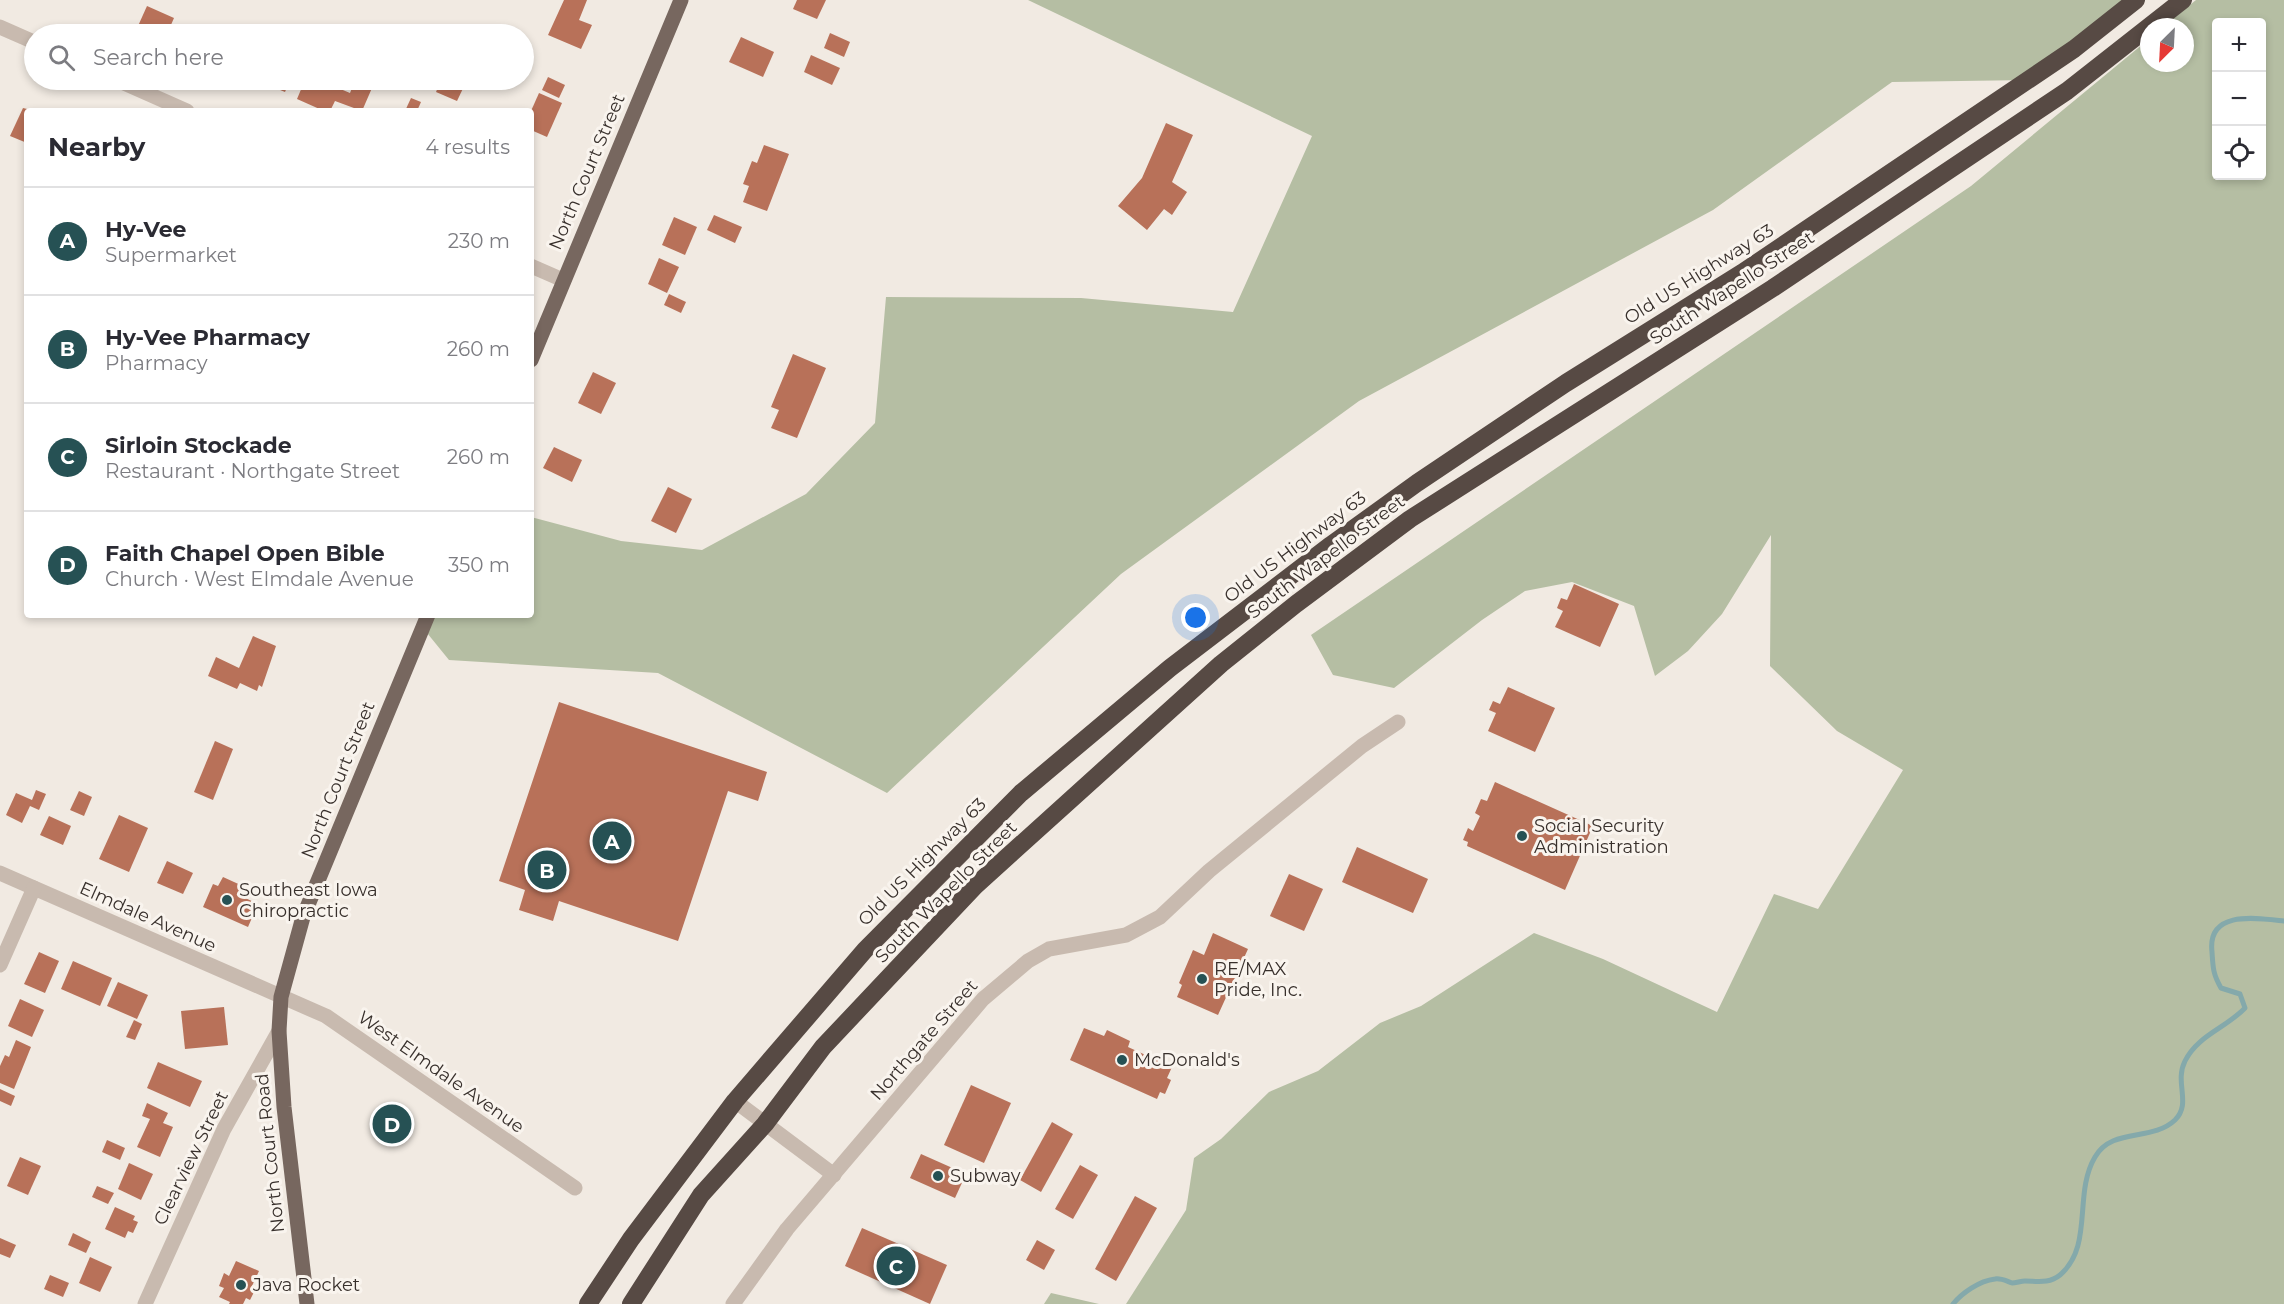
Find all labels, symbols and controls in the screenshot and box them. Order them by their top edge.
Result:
north arrow [2140,18,2194,72]
map controls [2212,18,2266,180]
button: + [2212,18,2266,72]
search box [24,24,534,90]
icon: search [45,41,78,74]
text: Search here [93,44,224,71]
button: − [2212,72,2266,126]
street label: North Court Street [544,91,630,253]
button: locate [2212,126,2266,180]
text: Nearby [48,131,145,163]
text: 4 results [425,135,510,159]
text: Hy-Vee [105,216,186,243]
street label: Old US Highway 63 [1620,219,1778,329]
street label: South Wapello Street [1646,227,1818,349]
text: A [60,229,75,253]
text: 230 m [448,229,510,253]
text: Supermarket [105,243,237,267]
text: Hy-Vee Pharmacy [105,324,310,351]
text: B [60,337,75,361]
text: 260 m [447,337,510,361]
text: Pharmacy [105,351,208,375]
text: Sirloin Stockade [105,432,292,459]
text: C [60,445,75,469]
text: 260 m [447,445,510,469]
text: Restaurant · Northgate Street [105,459,400,483]
street label: Old US Highway 63 [1220,486,1370,608]
street label: South Wapello Street [1243,491,1409,623]
text: Faith Chapel Open Bible [105,540,385,567]
text: D [59,553,76,577]
text: 350 m [448,553,510,577]
text: Church · West Elmdale Avenue [105,567,414,591]
your location [1181,603,1210,632]
street label: North Court Street [296,698,380,862]
street label: Old US Highway 63 [853,793,991,931]
place label: Social Security Administration [1534,815,1669,858]
street label: South Wapello Street [871,817,1021,967]
pin: A [592,818,632,864]
marker: Social Security Administration [1515,829,1529,843]
pin: B [528,848,566,892]
street label: Elmdale Avenue [76,877,220,957]
place label: Southeast Iowa Chiropractic [239,879,378,922]
marker: Southeast Iowa Chiropractic [220,893,234,907]
place label: RE/MAX Pride, Inc. [1214,958,1302,1001]
marker: RE/MAX Pride, Inc. [1195,972,1209,986]
street label: Northgate Street [866,975,982,1105]
street label: West Elmdale Avenue [354,1006,528,1138]
place label: McDonald's [1134,1049,1240,1071]
marker: McDonald's [1115,1053,1129,1067]
street label: North Court Road [251,1072,289,1234]
street label: Clearview Street [149,1087,233,1229]
pin: D [372,1102,412,1146]
place label: Subway [950,1165,1021,1187]
marker: Subway [931,1169,945,1183]
pin: C [876,1244,916,1288]
place label: Java Rocket [252,1274,360,1296]
marker: Java Rocket [234,1278,248,1292]

